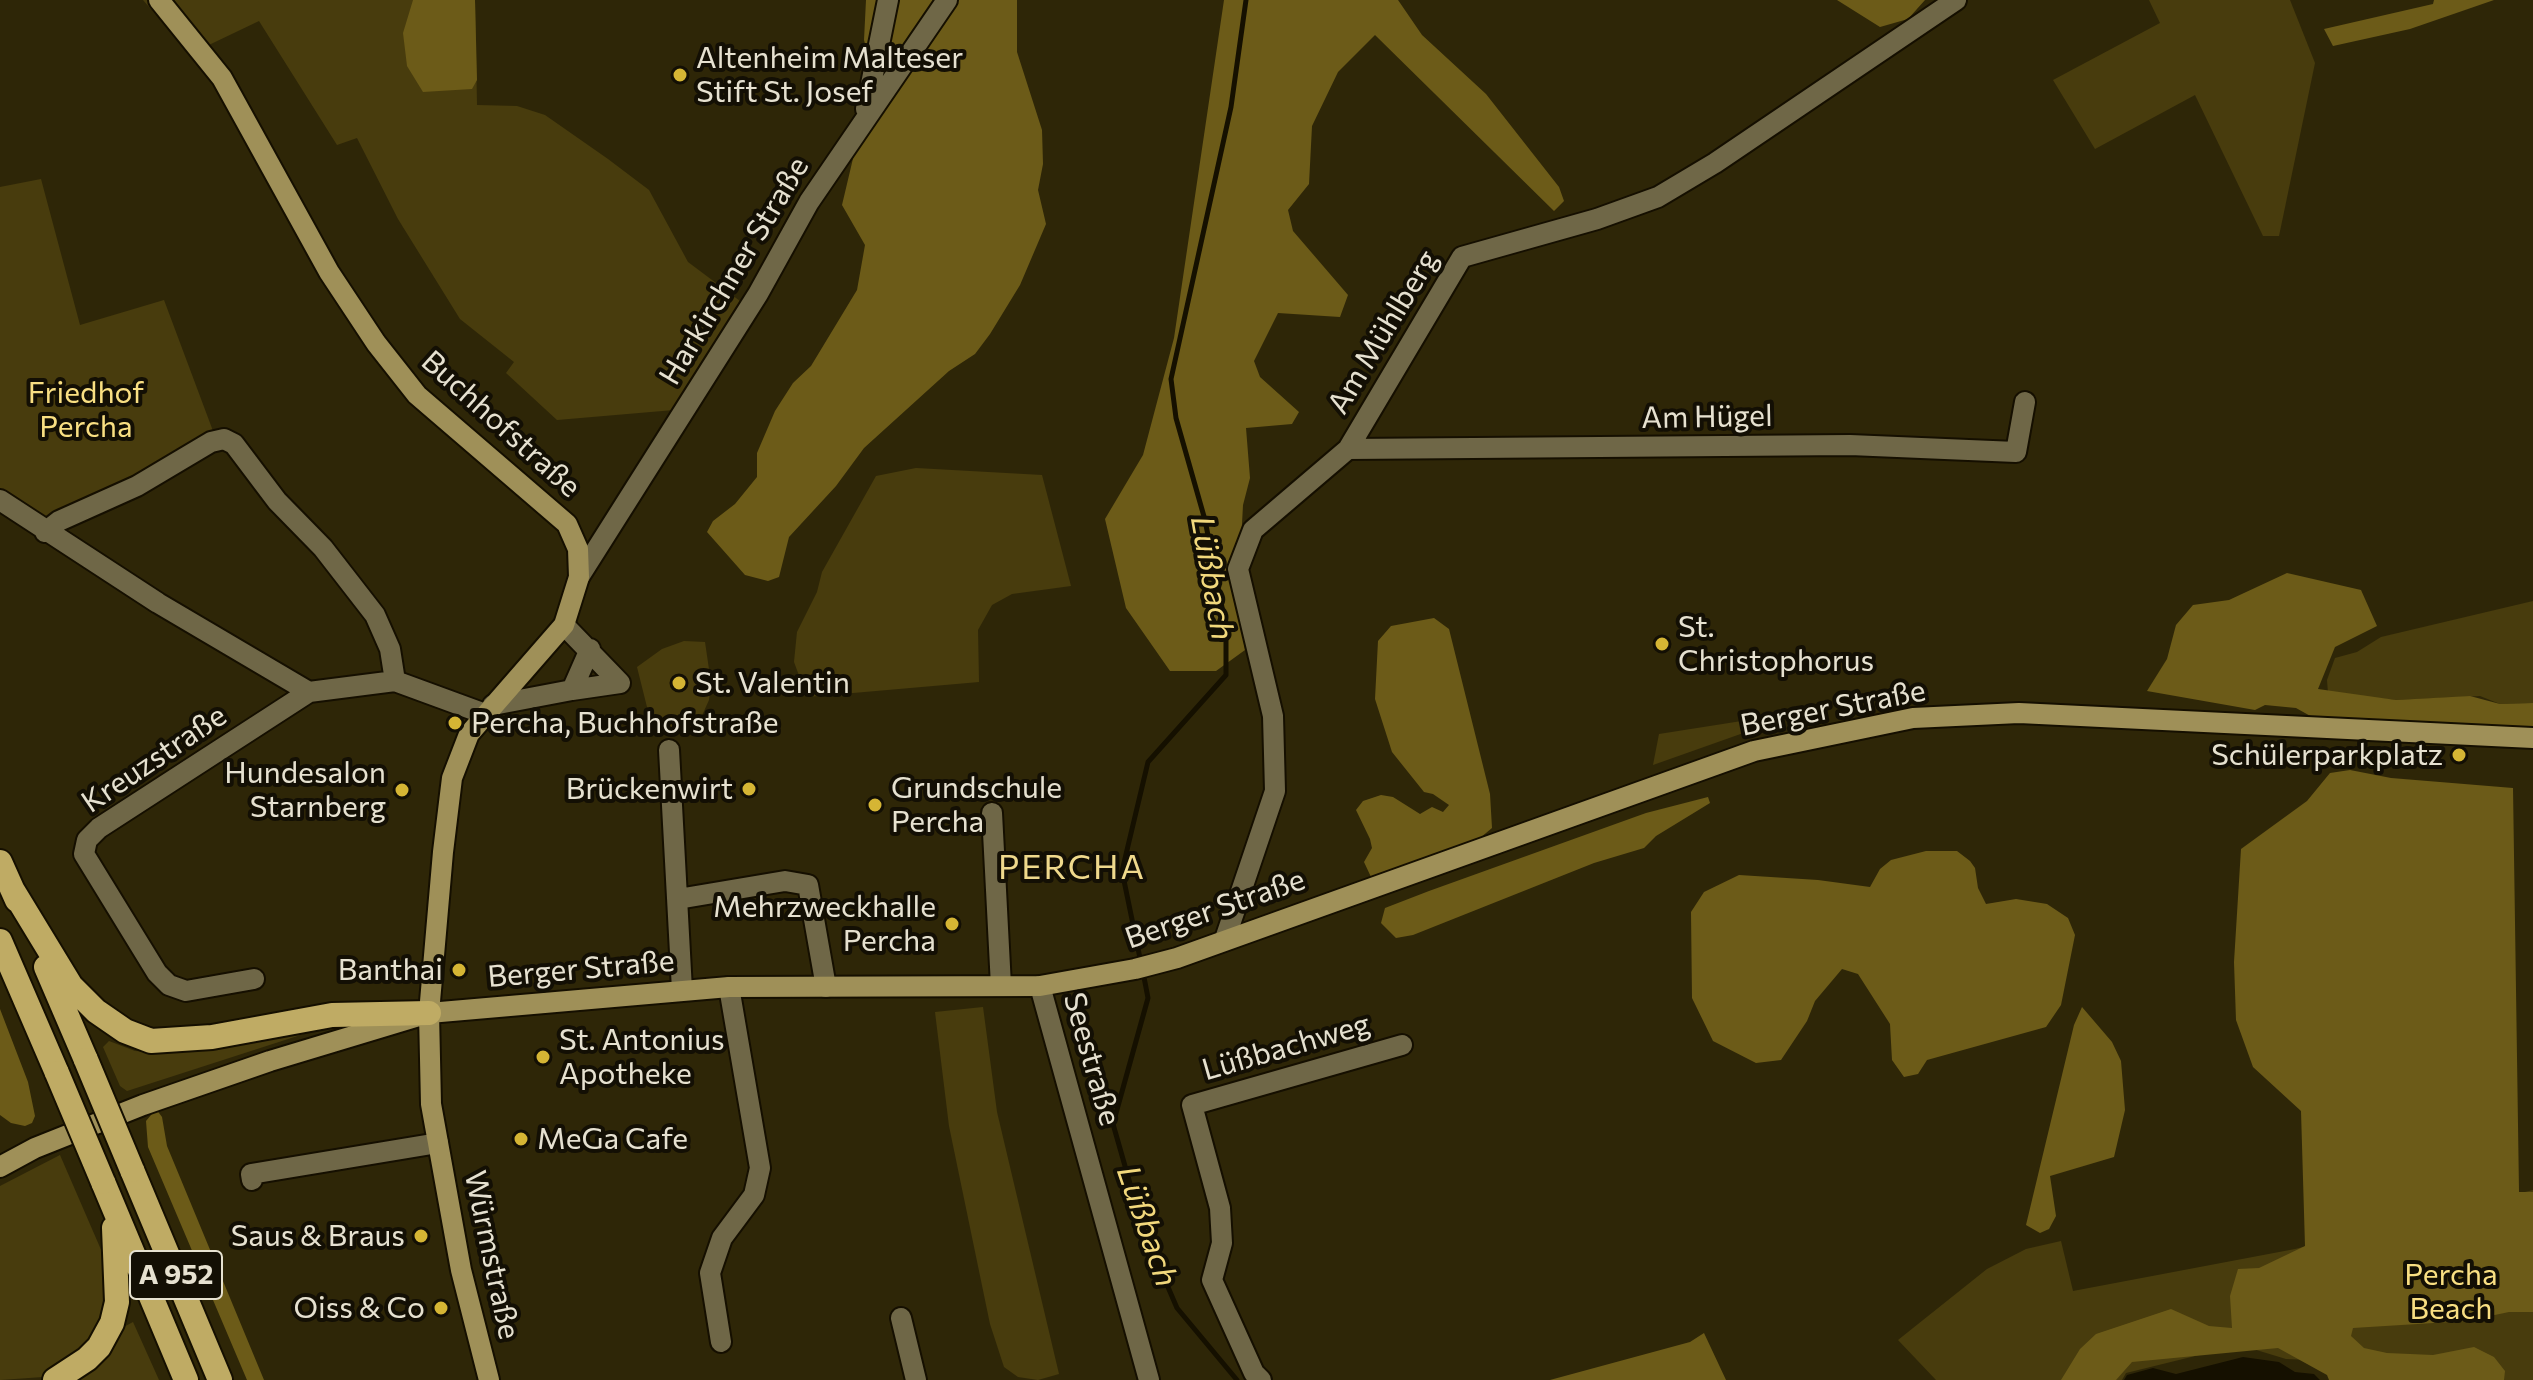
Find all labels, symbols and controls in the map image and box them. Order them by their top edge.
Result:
place label: Altenheim Malteser Stift St. Josef [696,40,963,110]
marker: Altenheim Malteser Stift St. Josef [671,66,689,84]
street label: Harkirchner Straße [652,151,816,391]
street label: Am Mühlberg [1320,244,1446,420]
street label: Buchhofstraße [414,343,588,505]
park label: Friedhof Percha [28,375,144,446]
street label: Am Hügel [1641,398,1773,436]
water label: Lüßbach [1182,513,1242,643]
place label: St. Christophorus [1678,609,1874,680]
marker: St. Christophorus [1653,635,1671,653]
place label: St. Valentin [695,665,850,701]
street label: Berger Straße [1737,672,1929,744]
marker: St. Valentin [670,674,688,692]
street label: Kreuzstraße [75,698,233,820]
place label: Percha, Buchhofstraße [471,705,779,741]
marker: Percha, Buchhofstraße [446,714,464,732]
place label: Schülerparkplatz [2211,737,2443,773]
marker: Schülerparkplatz [2450,746,2468,764]
place label: Hundesalon Starnberg [224,755,386,826]
place label: Grundschule Percha [891,770,1062,840]
place label: Brückenwirt [566,771,733,807]
marker: Brückenwirt [740,780,758,798]
marker: Hundesalon Starnberg [393,781,411,799]
marker: Grundschule Percha [866,796,884,814]
district label: PERCHA [998,848,1146,888]
street label: Berger Straße [1120,861,1310,957]
place label: Mehrzweckhalle Percha [713,889,936,960]
marker: Mehrzweckhalle Percha [943,915,961,933]
street label: Berger Straße [486,943,676,995]
place label: Banthai [338,952,443,988]
marker: Banthai [450,961,468,979]
street label: Seestraße [1056,988,1128,1130]
street label: Lüßbachweg [1198,1006,1374,1088]
place label: St. Antonius Apotheke [559,1022,725,1092]
marker: St. Antonius Apotheke [534,1048,552,1066]
place label: MeGa Cafe [537,1121,688,1157]
marker: MeGa Cafe [512,1130,530,1148]
water label: Lüßbach [1108,1160,1186,1292]
street label: Würmstraße [457,1167,527,1343]
place label: Saus & Braus [231,1218,405,1254]
marker: Saus & Braus [412,1227,430,1245]
road number: A 952 [130,1251,222,1299]
park label: Percha Beach [2404,1257,2498,1328]
place label: Oiss & Co [294,1290,425,1326]
marker: Oiss & Co [432,1299,450,1317]

